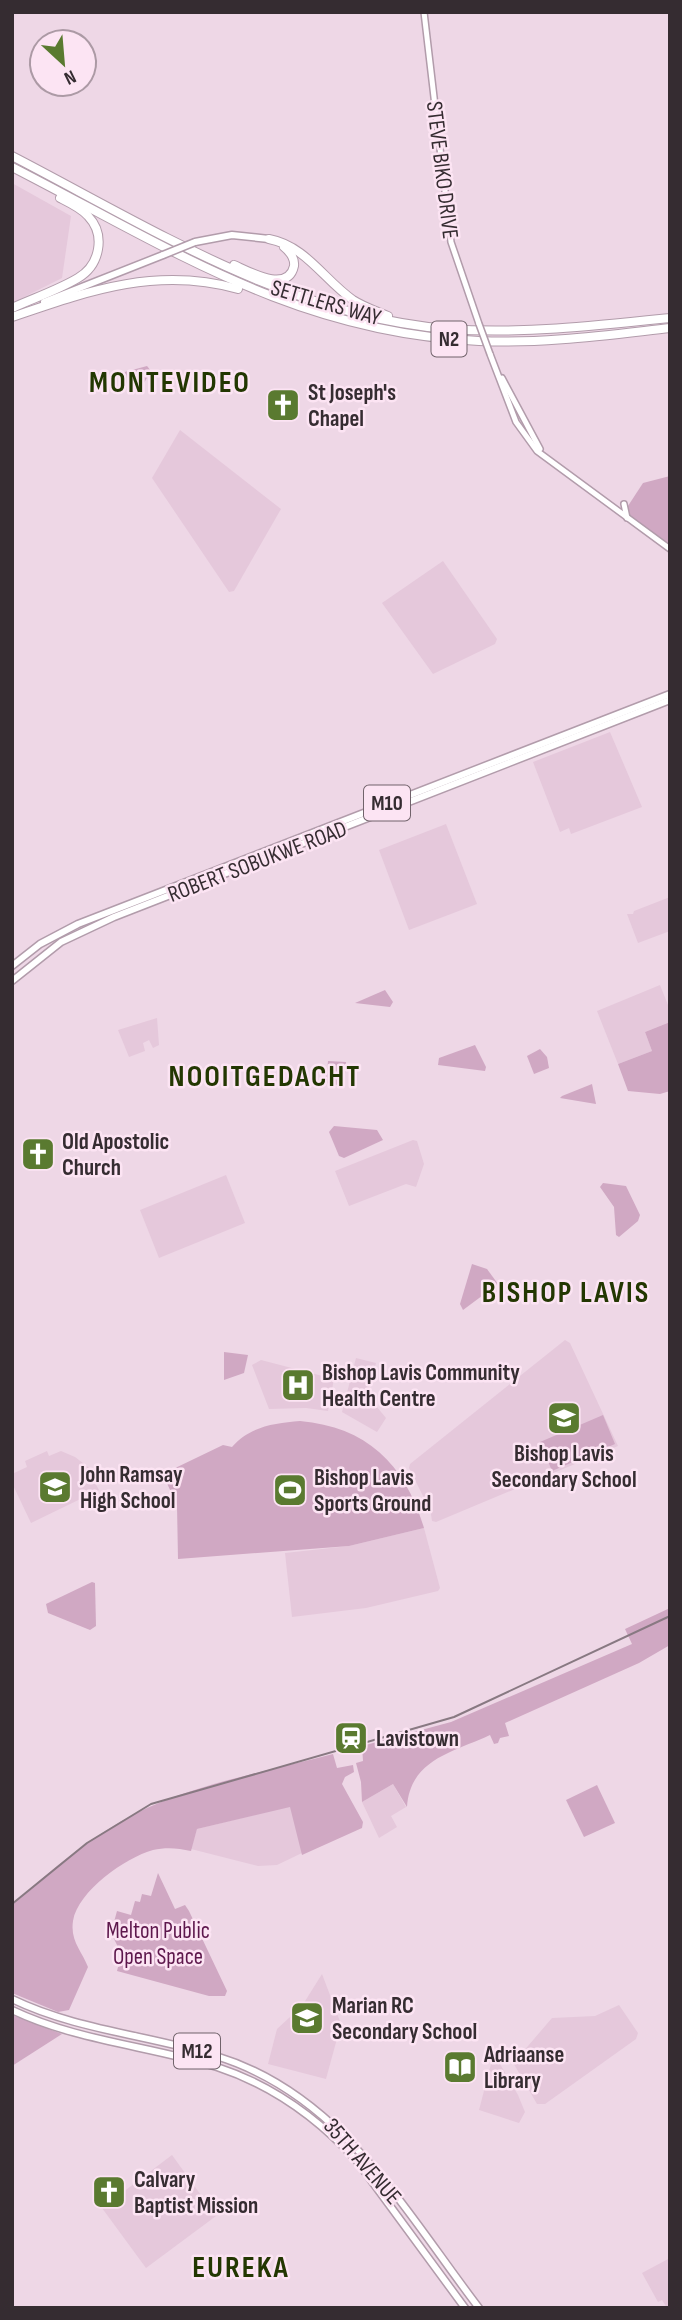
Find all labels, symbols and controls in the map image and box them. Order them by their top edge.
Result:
north arrow [28,28,98,98]
text: N [60,64,79,89]
street label: STEVE BIKO DRIVE [420,100,464,240]
street label: SETTLERS WAY [267,274,384,332]
road number: N2 [432,322,466,356]
district label: MONTEVIDEO [89,365,251,401]
place label: St Joseph's Chapel [308,379,396,433]
church icon: St Joseph's Chapel [264,386,302,424]
road number: M10 [364,786,410,820]
street label: ROBERT SOBUKWE ROAD [164,815,351,909]
district label: NOOITGEDACHT [169,1059,361,1095]
place label: Old Apostolic Church [62,1128,169,1182]
church icon: Old Apostolic Church [19,1135,57,1173]
district label: BISHOP LAVIS [482,1275,650,1311]
place label: Bishop Lavis Community Health Centre [322,1359,520,1413]
hospital icon: Bishop Lavis Community Health Centre [279,1366,317,1404]
school or university icon: Bishop Lavis Secondary School [545,1399,583,1437]
place label: Bishop Lavis Secondary School [491,1440,637,1494]
place label: John Ramsay High School [79,1461,183,1515]
place label: Bishop Lavis Sports Ground [314,1464,431,1518]
school or university icon: John Ramsay High School [36,1468,74,1506]
sports icon: Bishop Lavis Sports Ground [271,1471,309,1509]
station icon: Lavistown [332,1719,370,1757]
place label: Lavistown [376,1725,459,1753]
park label: Melton Public Open Space [106,1917,210,1971]
place label: Marian RC Secondary School [332,1992,477,2046]
school or university icon: Marian RC Secondary School [288,1999,326,2037]
road number: M12 [174,2034,220,2068]
place label: Adriaanse Library [483,2041,564,2095]
library icon: Adriaanse Library [441,2048,479,2086]
street label: 35TH AVENUE [317,2113,407,2211]
place label: Calvary Baptist Mission [134,2166,258,2220]
church icon: Calvary Baptist Mission [90,2173,128,2211]
district label: EUREKA [192,2250,290,2286]

